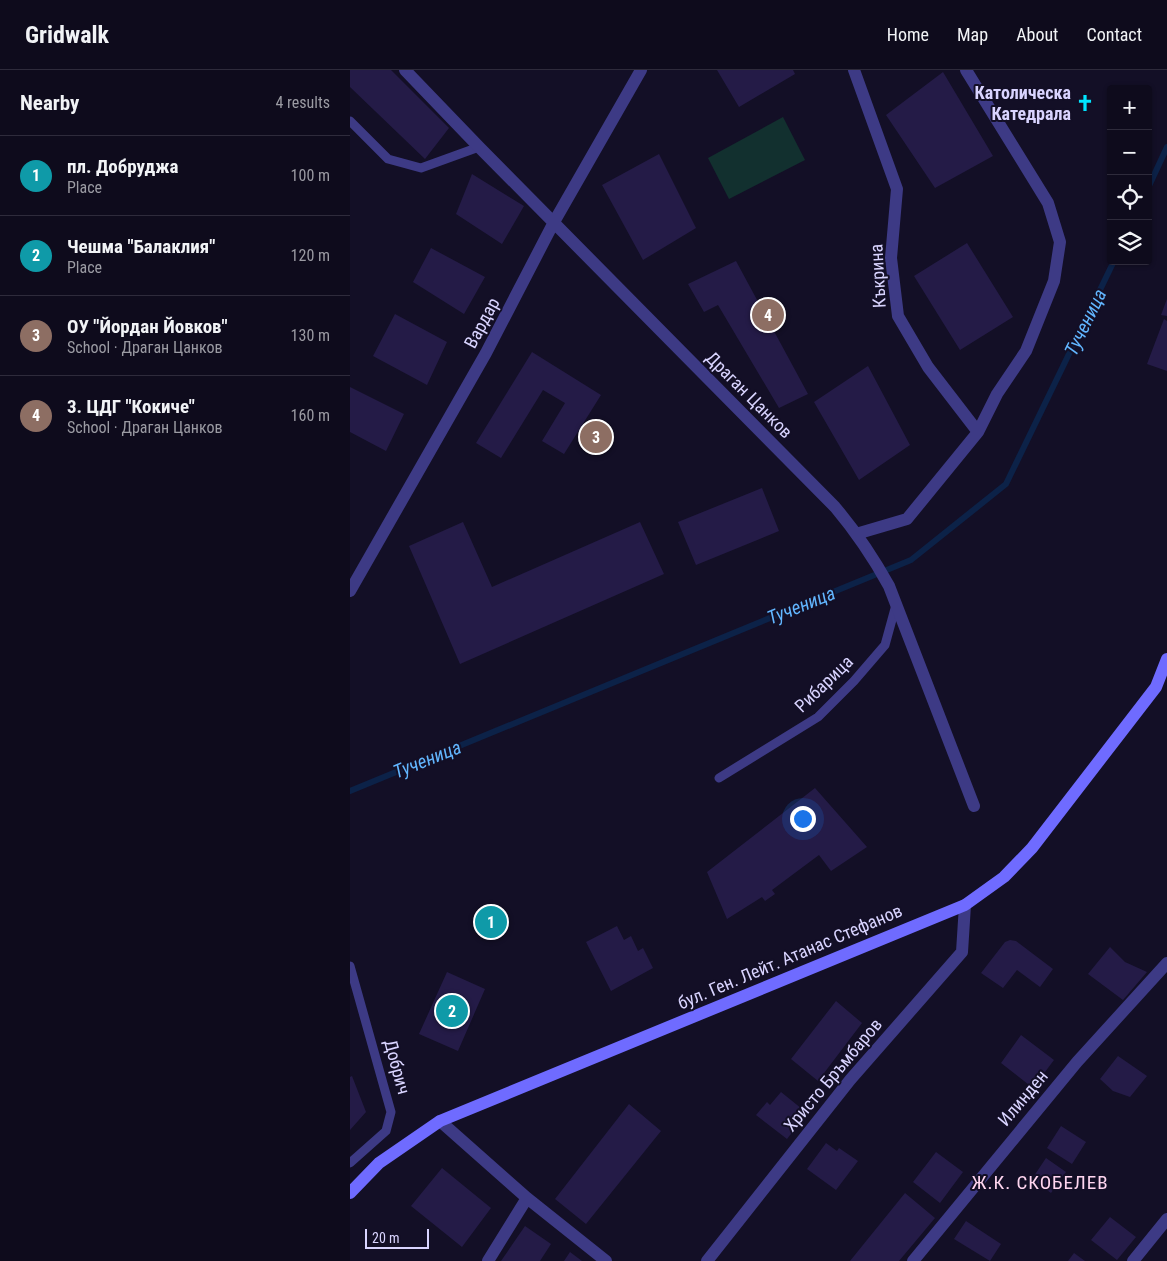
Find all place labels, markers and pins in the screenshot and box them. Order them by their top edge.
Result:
place label: Католическа Катедрала [975,82,1071,124]
church icon: Католическа Катедрала [1075,93,1095,113]
pin: 4 [752,296,784,334]
pin: 3 [580,418,612,456]
pin: 1 [475,903,507,941]
pin: 2 [436,992,468,1030]

